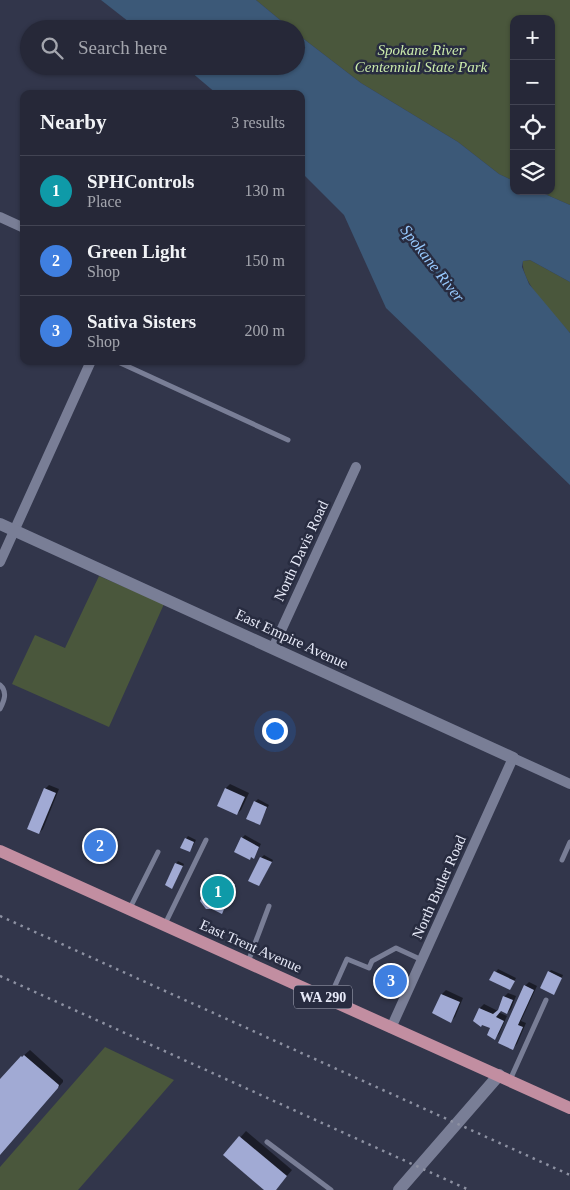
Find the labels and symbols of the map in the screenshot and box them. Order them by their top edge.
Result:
park label: Spokane River Centennial State Park [355,42,488,75]
water label: Spokane River [397,221,468,306]
street label: North Davis Road [271,498,332,604]
street label: East Empire Avenue [233,606,351,672]
your location [262,718,288,744]
pin: 2 [84,827,116,865]
street label: North Butler Road [409,832,469,941]
pin: 1 [202,873,234,911]
street label: East Trent Avenue [198,916,305,976]
pin: 3 [375,962,407,1000]
road number: WA 290 [294,986,352,1009]

